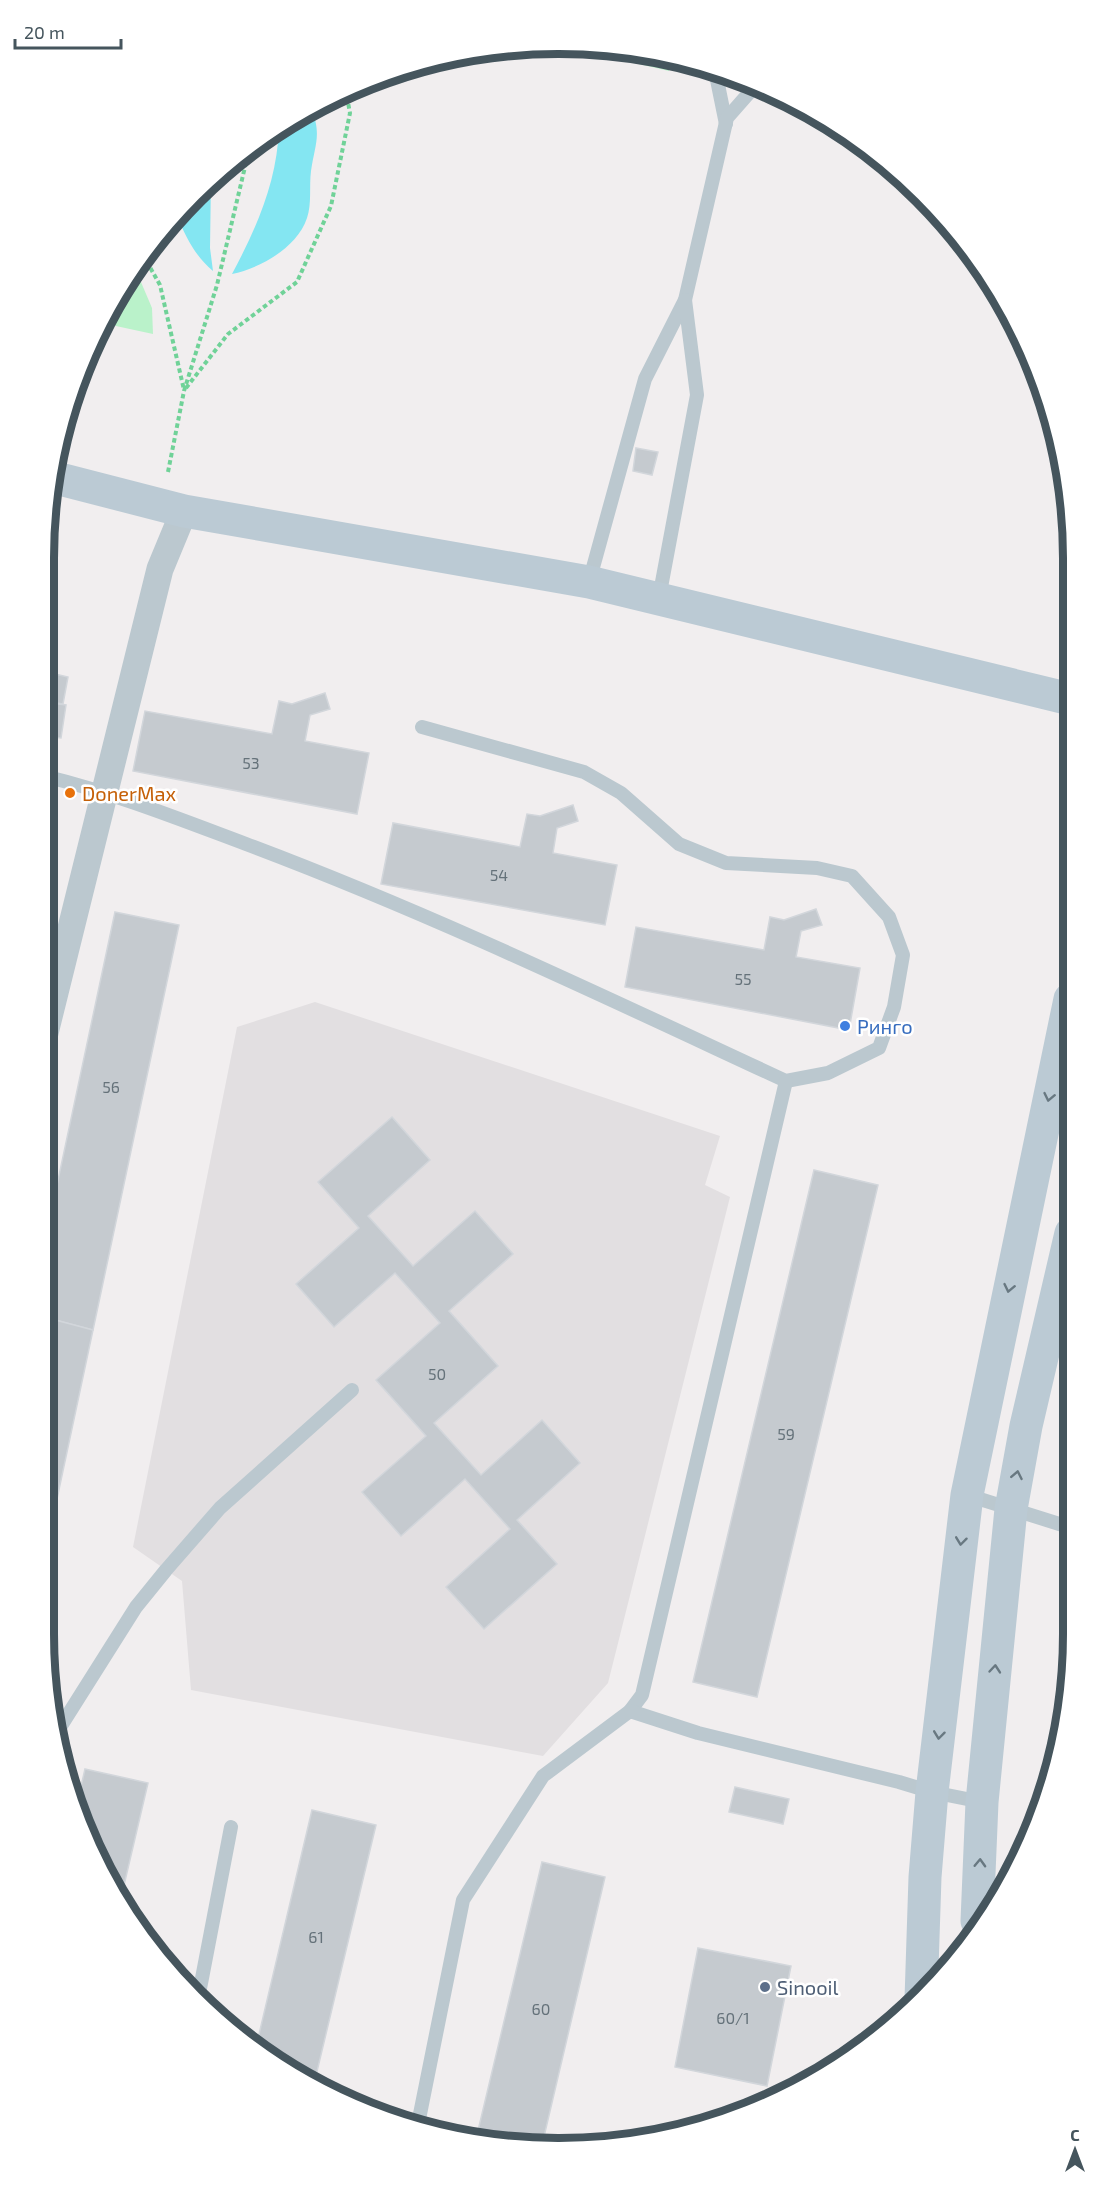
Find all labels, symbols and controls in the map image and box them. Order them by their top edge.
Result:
scale bar [15,12,122,50]
text: 20 m [24,21,65,43]
house number: 53 [242,753,260,772]
place label: DonerMax [82,781,177,805]
marker: DonerMax [63,786,77,800]
house number: 54 [490,865,508,884]
house number: 55 [734,969,752,988]
place label: Ринго [857,1014,913,1038]
marker: Ринго [838,1019,852,1033]
house number: 56 [102,1077,120,1096]
one-way arrow [1043,1092,1056,1102]
one-way arrow [1003,1283,1016,1293]
house number: 50 [428,1364,446,1383]
house number: 59 [777,1424,795,1443]
one-way arrow [1010,1470,1023,1480]
one-way arrow [956,1537,968,1546]
one-way arrow [988,1664,1001,1673]
one-way arrow [933,1730,945,1740]
one-way arrow [973,1858,986,1867]
house number: 61 [308,1927,324,1946]
place label: Sinooil [777,1975,838,1999]
marker: Sinooil [758,1980,772,1994]
house number: 60 [532,1999,550,2018]
house number: 60/1 [716,2008,750,2027]
north arrow [1045,2120,1105,2180]
text: С [1070,2125,1080,2144]

